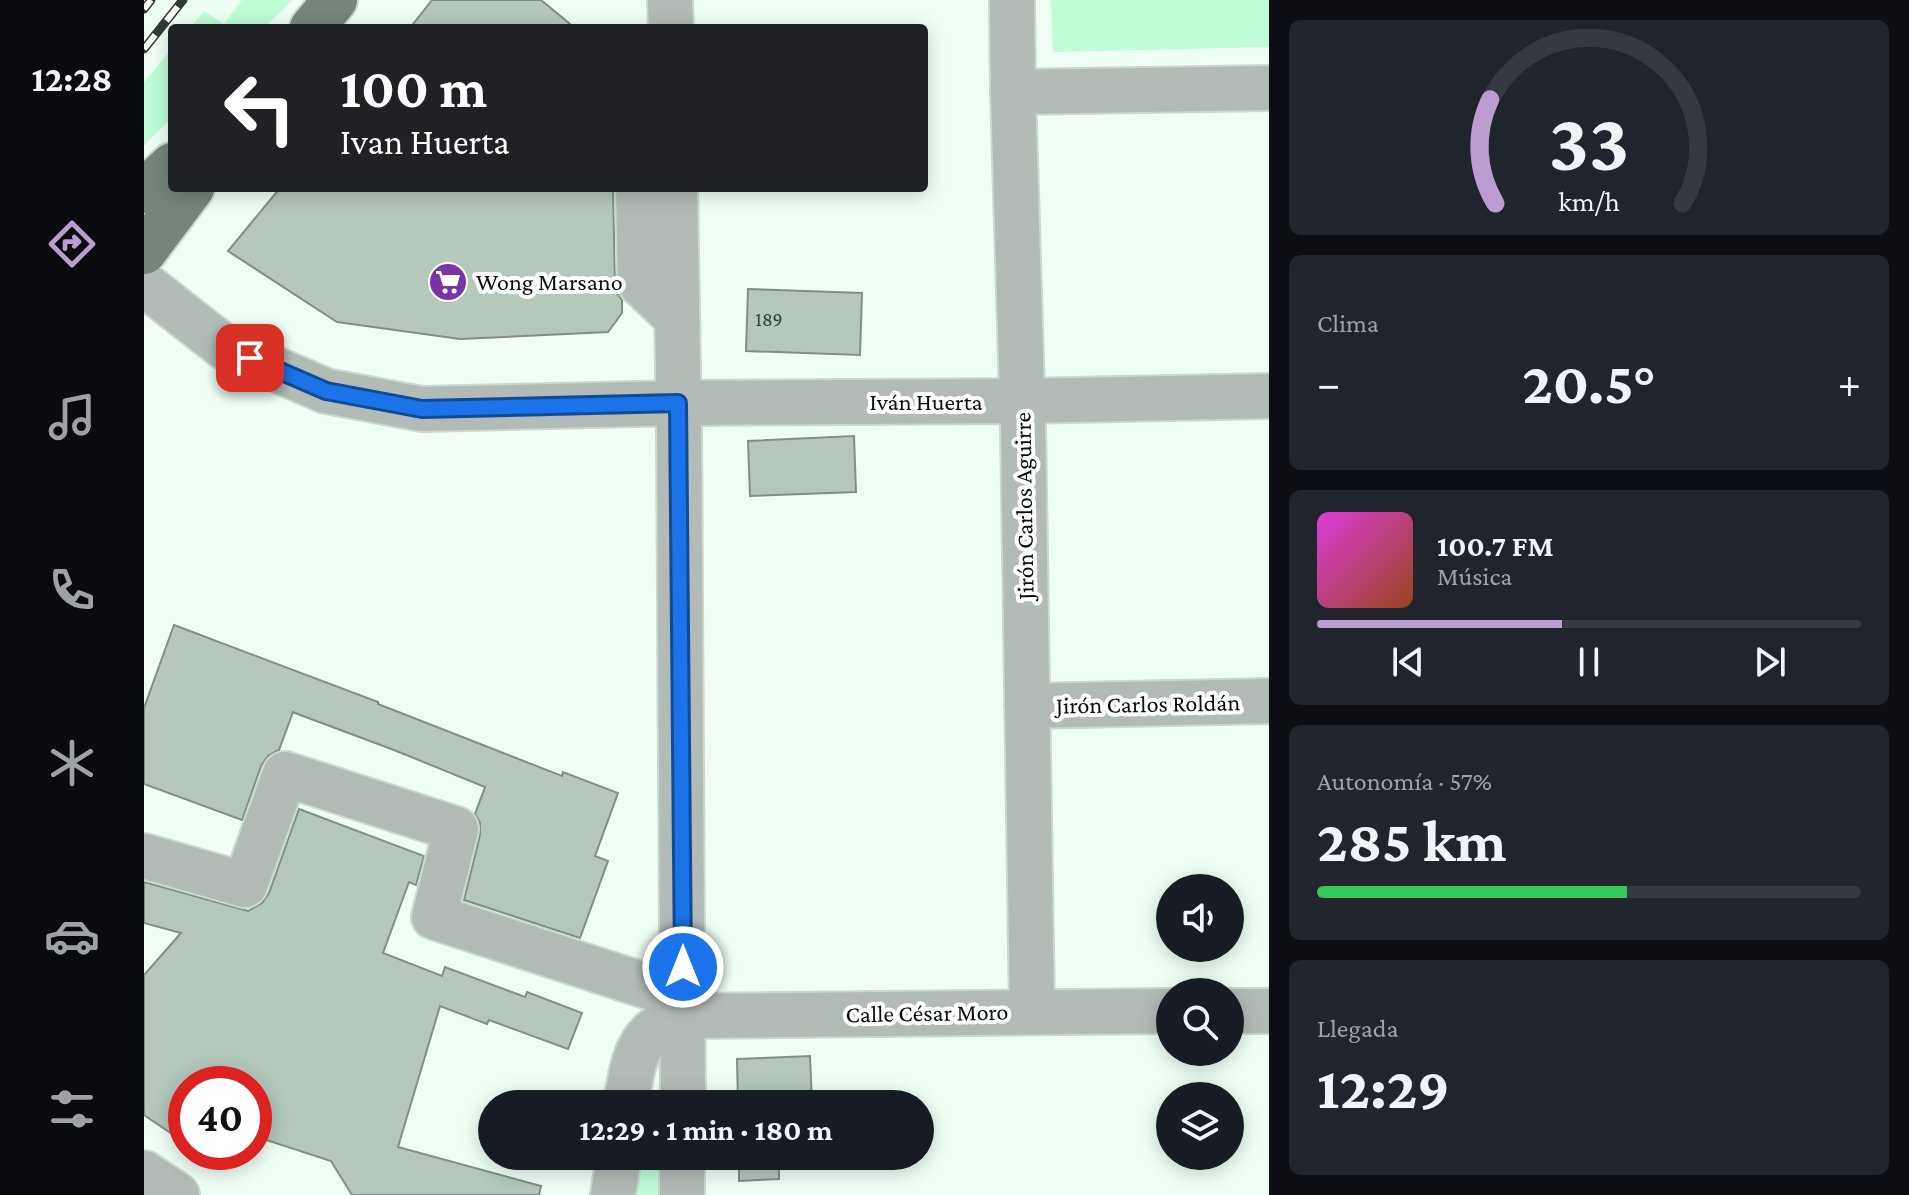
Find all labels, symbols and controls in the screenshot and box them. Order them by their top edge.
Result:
icon: left [208,56,312,160]
text: 100 m [340,57,487,119]
text: 12:28 [31,59,113,99]
text: 33 [1549,94,1629,187]
text: Ivan Huerta [340,122,510,162]
text: km/h [1558,185,1620,217]
icon: directions [44,216,100,272]
supermarket icon: Wong Marsano [427,261,469,303]
place label: Wong Marsano [476,268,623,295]
house number: 189 [755,308,783,330]
text: Clima [1317,309,1379,338]
pin [216,324,284,392]
icon: arrive [228,336,272,380]
text: 20.5° [1522,349,1656,416]
text: − [1317,359,1340,407]
text: + [1838,359,1861,407]
street label: Iván Huerta [869,388,983,415]
icon: music [44,389,100,445]
street label: Jirón Carlos Aguirre [1008,412,1039,602]
text: 100.7 FM [1437,529,1554,562]
icon: phone [44,562,100,618]
text: Música [1437,562,1512,591]
icon: previous [1386,640,1430,684]
icon: pause [1567,640,1611,684]
icon: next [1748,640,1792,684]
street label: Jirón Carlos Roldán [1054,688,1241,719]
icon: climate [44,735,100,791]
text: Autonomía · 57% [1317,767,1492,796]
text: 285 km [1317,807,1507,874]
map controls [1156,874,1244,1170]
button: sound [1156,874,1244,962]
icon: car [44,908,100,964]
position arrow [641,925,725,1009]
button: search [1156,978,1244,1066]
street label: Calle César Moro [845,998,1009,1027]
text: Llegada [1317,1014,1398,1043]
text: 12:29 [1317,1054,1450,1121]
speed limit sign: 40 [168,1066,272,1170]
icon: filters [44,1081,100,1137]
button: layers [1156,1082,1244,1170]
text: 12:29 · 1 min · 180 m [579,1113,833,1146]

